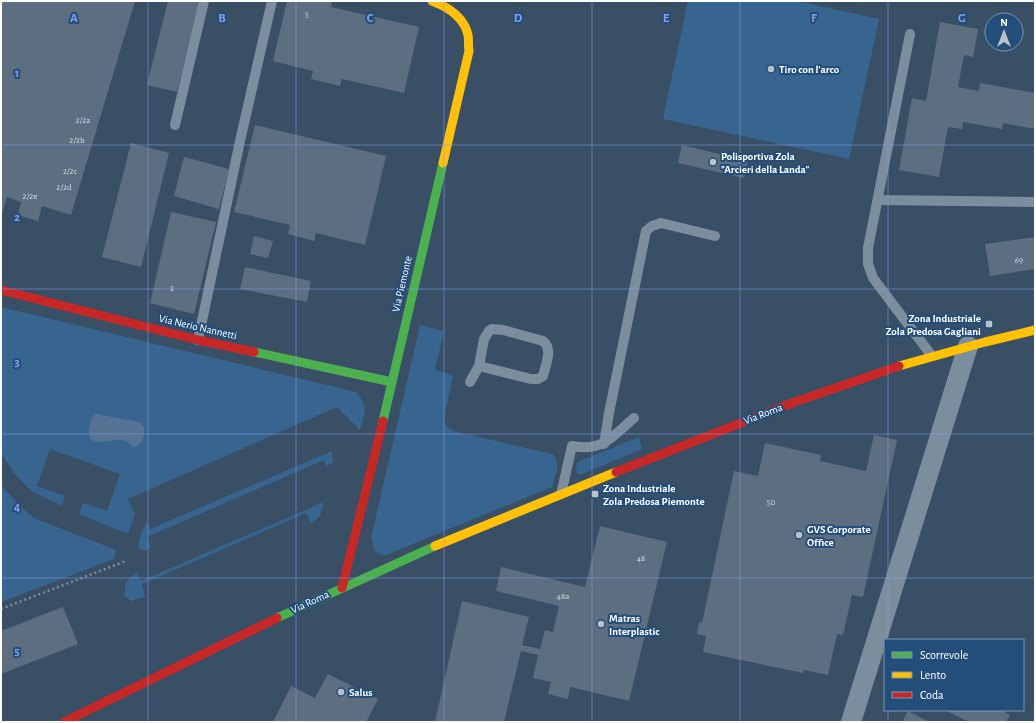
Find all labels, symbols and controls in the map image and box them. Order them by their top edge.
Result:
house number: 5 [305,10,309,19]
text: A [70,12,78,25]
text: B [218,12,226,25]
text: C [367,12,374,25]
text: D [514,12,523,25]
text: E [663,12,670,25]
text: F [811,12,818,25]
text: G [958,12,966,25]
north arrow [984,12,1024,52]
text: N [1000,17,1008,28]
marker: Tiro con l'arco [766,64,776,74]
place label: Tiro con l'arco [779,64,840,75]
text: 1 [15,67,19,80]
house number: 2/2a [76,116,90,125]
house number: 2/2b [69,136,85,145]
place label: Polisportiva Zola "Arcieri della Landa" [721,151,810,175]
marker: Polisportiva Zola "Arcieri della Landa" [708,157,718,167]
house number: 2/2c [63,167,78,176]
house number: 2/2d [56,183,72,192]
house number: 2/2e [23,192,37,201]
text: 2 [14,211,20,224]
street label: Via Piemonte [390,255,414,313]
house number: 69 [1015,256,1023,265]
house number: 2 [170,284,174,293]
street label: Via Nerio Nannetti [158,313,238,341]
place label: Zona Industriale Zola Predosa Gagliani [886,313,981,337]
marker: Zona Industriale Zola Predosa Gagliani [984,319,994,329]
text: 3 [14,356,20,369]
street label: Via Roma [742,402,784,426]
place label: Zona Industriale Zola Predosa Piemonte [603,483,705,507]
marker: Zona Industriale Zola Predosa Piemonte [590,489,600,499]
house number: 50 [767,498,776,507]
text: 4 [14,501,21,514]
place label: GVS Corporate Office [807,524,871,548]
marker: GVS Corporate Office [794,530,804,540]
house number: 48 [637,554,645,563]
street label: Via Roma [289,588,331,616]
house number: 48a [557,592,569,601]
place label: Matras Interplastic [609,613,660,637]
marker: Matras Interplastic [596,619,606,629]
legend [884,639,1024,711]
text: 5 [14,645,20,658]
text: Scorrevole [920,649,968,661]
text: Lento [920,669,946,681]
marker: Salus [336,687,346,697]
place label: Salus [349,687,372,698]
text: Coda [920,689,944,701]

